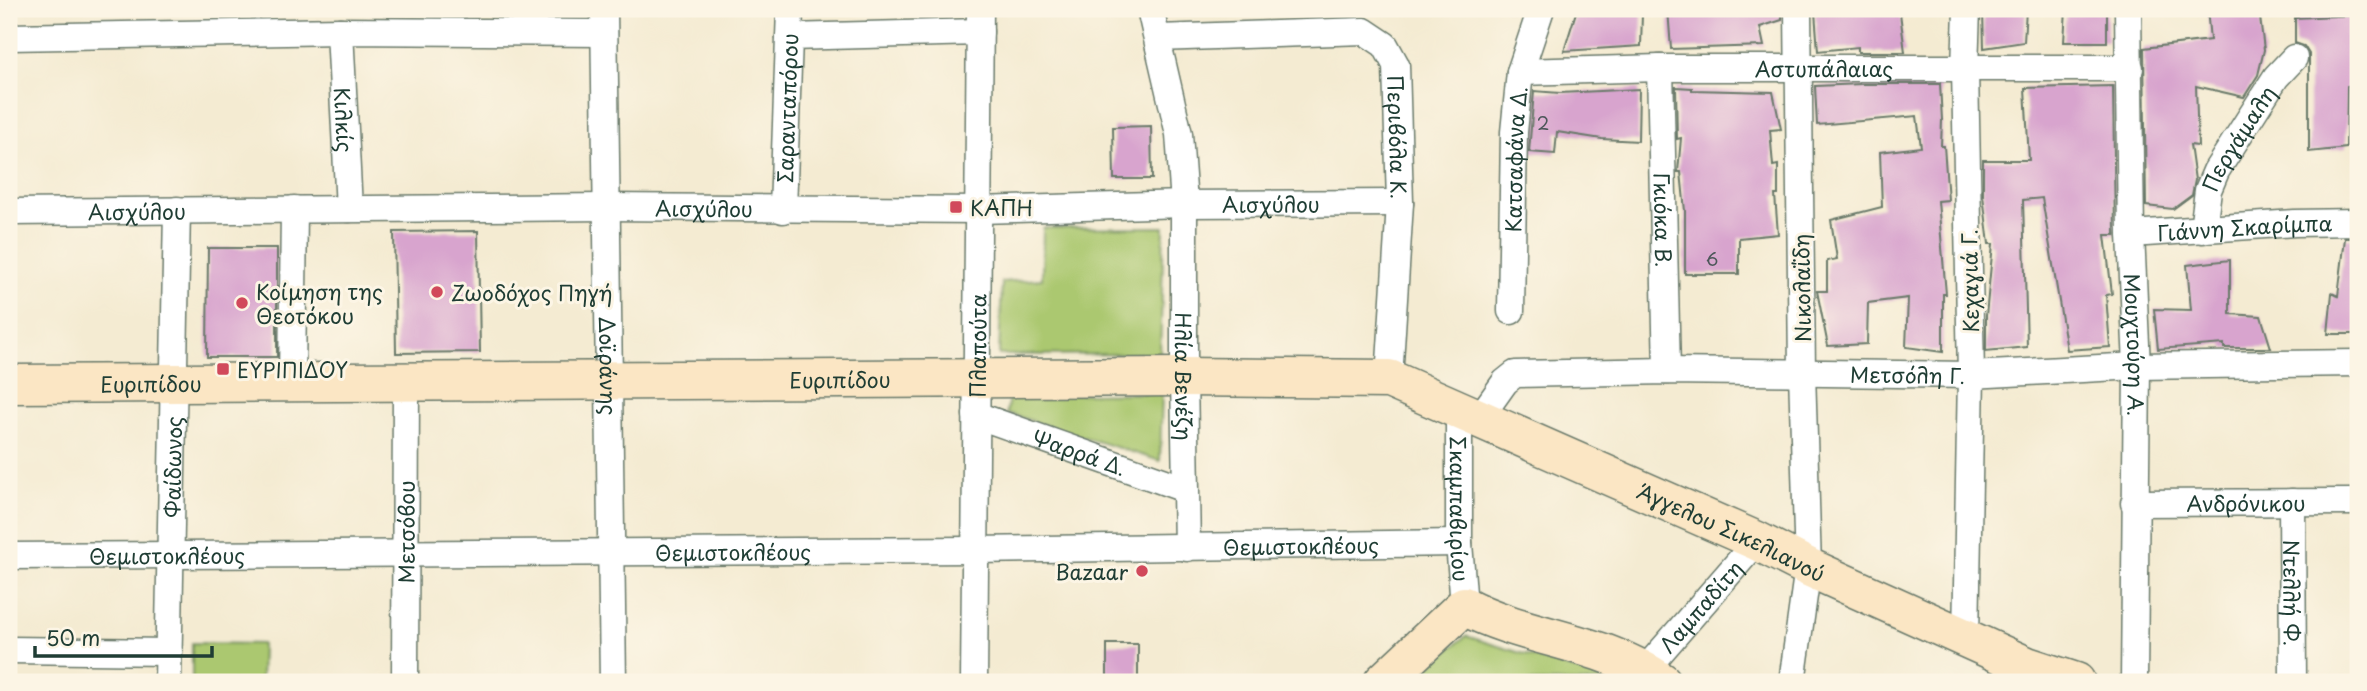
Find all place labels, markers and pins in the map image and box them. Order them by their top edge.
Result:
place label: ΚΑΠΗ [970,191,1033,223]
marker: ΚΑΠΗ [948,199,964,215]
place label: Κοίμηση της Θεοτόκου [256,275,383,331]
place label: Ζωοδόχος Πηγή [451,276,613,308]
marker: Ζωοδόχος Πηγή [429,284,445,300]
marker: Κοίμηση της Θεοτόκου [234,295,250,311]
place label: ΕΥΡΙΠΙΔΟΥ [237,353,348,385]
marker: ΕΥΡΙΠΙΔΟΥ [215,361,231,377]
place label: Bazaar [1055,555,1128,587]
marker: Bazaar [1134,563,1150,579]

